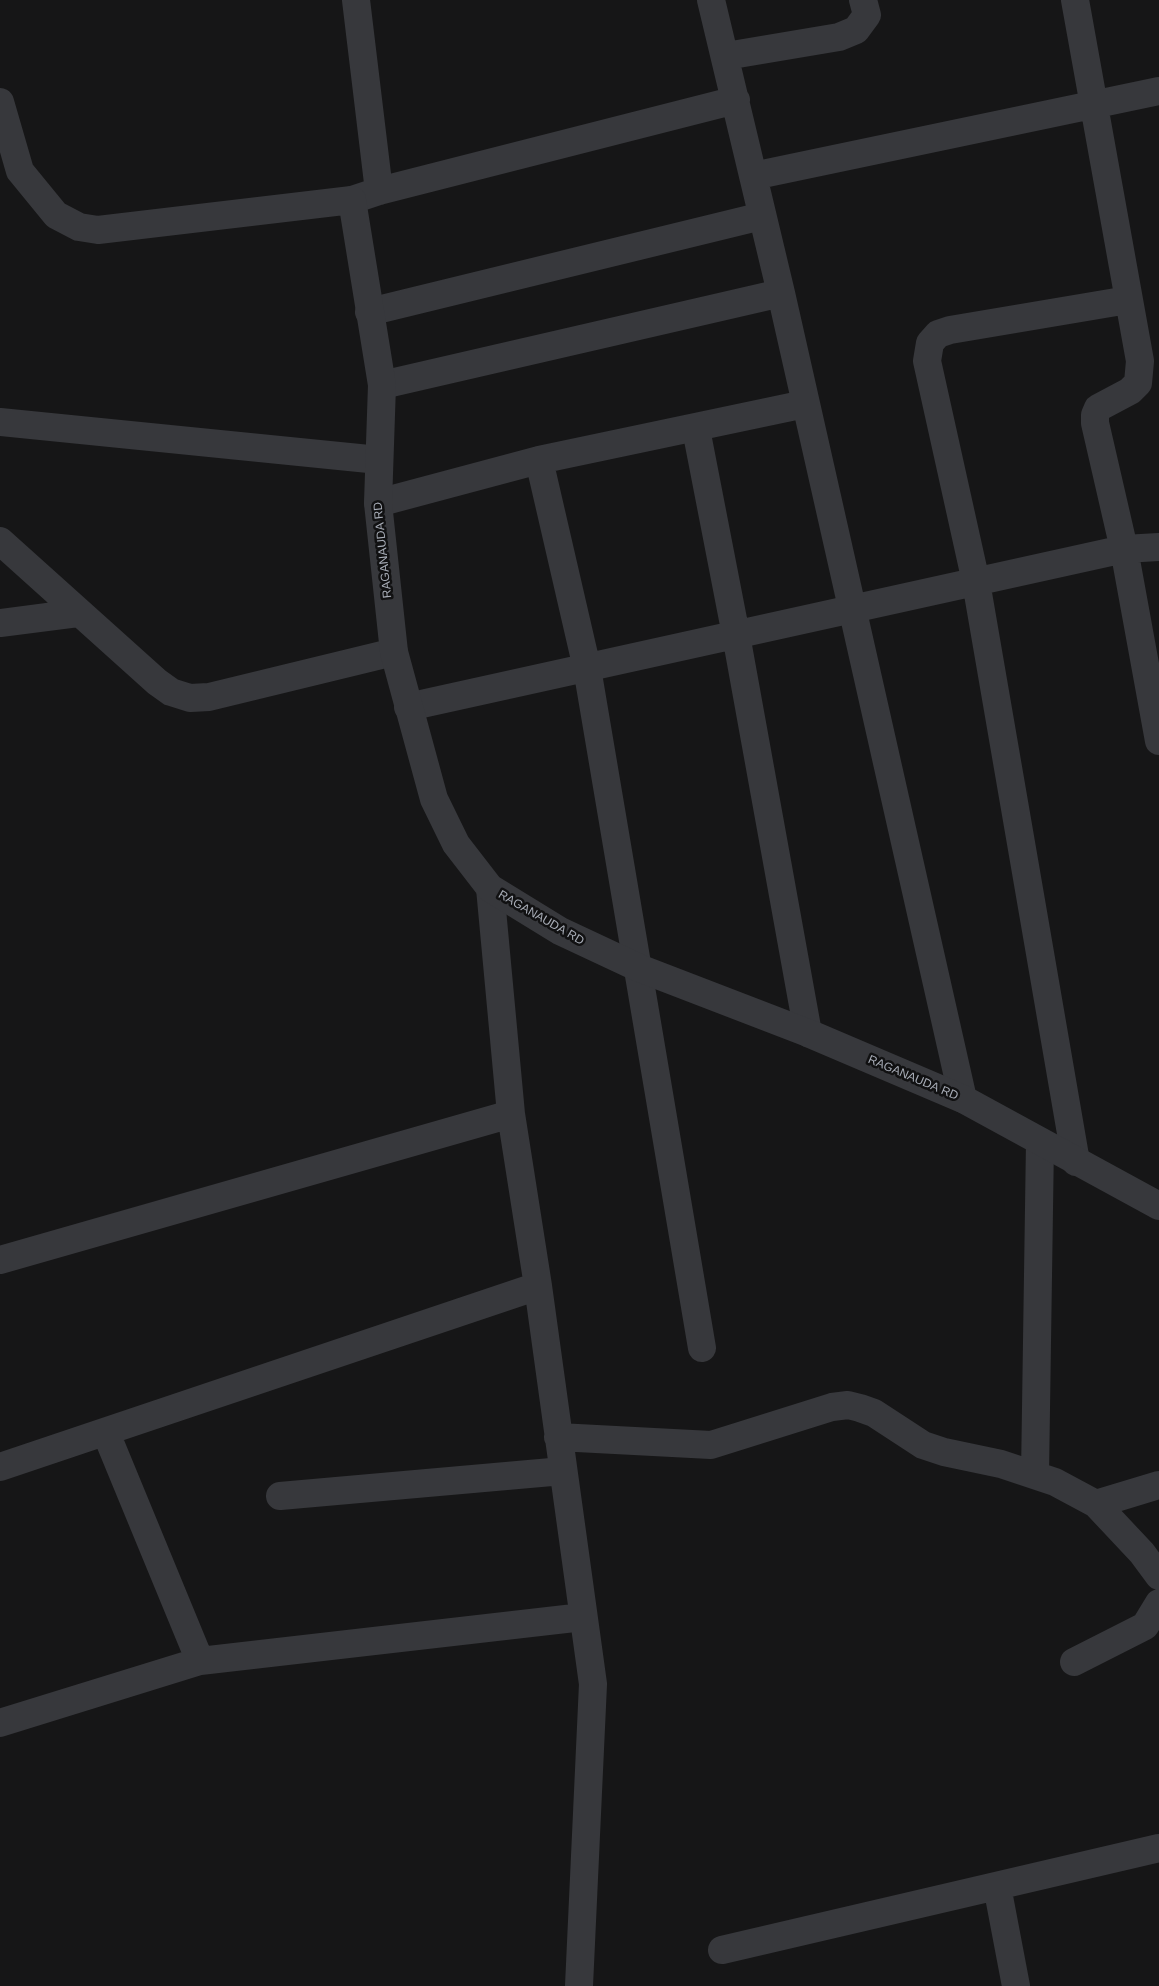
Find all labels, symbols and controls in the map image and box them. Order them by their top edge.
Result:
street label: RAGANAUDA RD [371,501,395,599]
street label: RAGANAUDA RD [496,888,586,948]
street label: RAGANAUDA RD [866,1052,960,1104]

